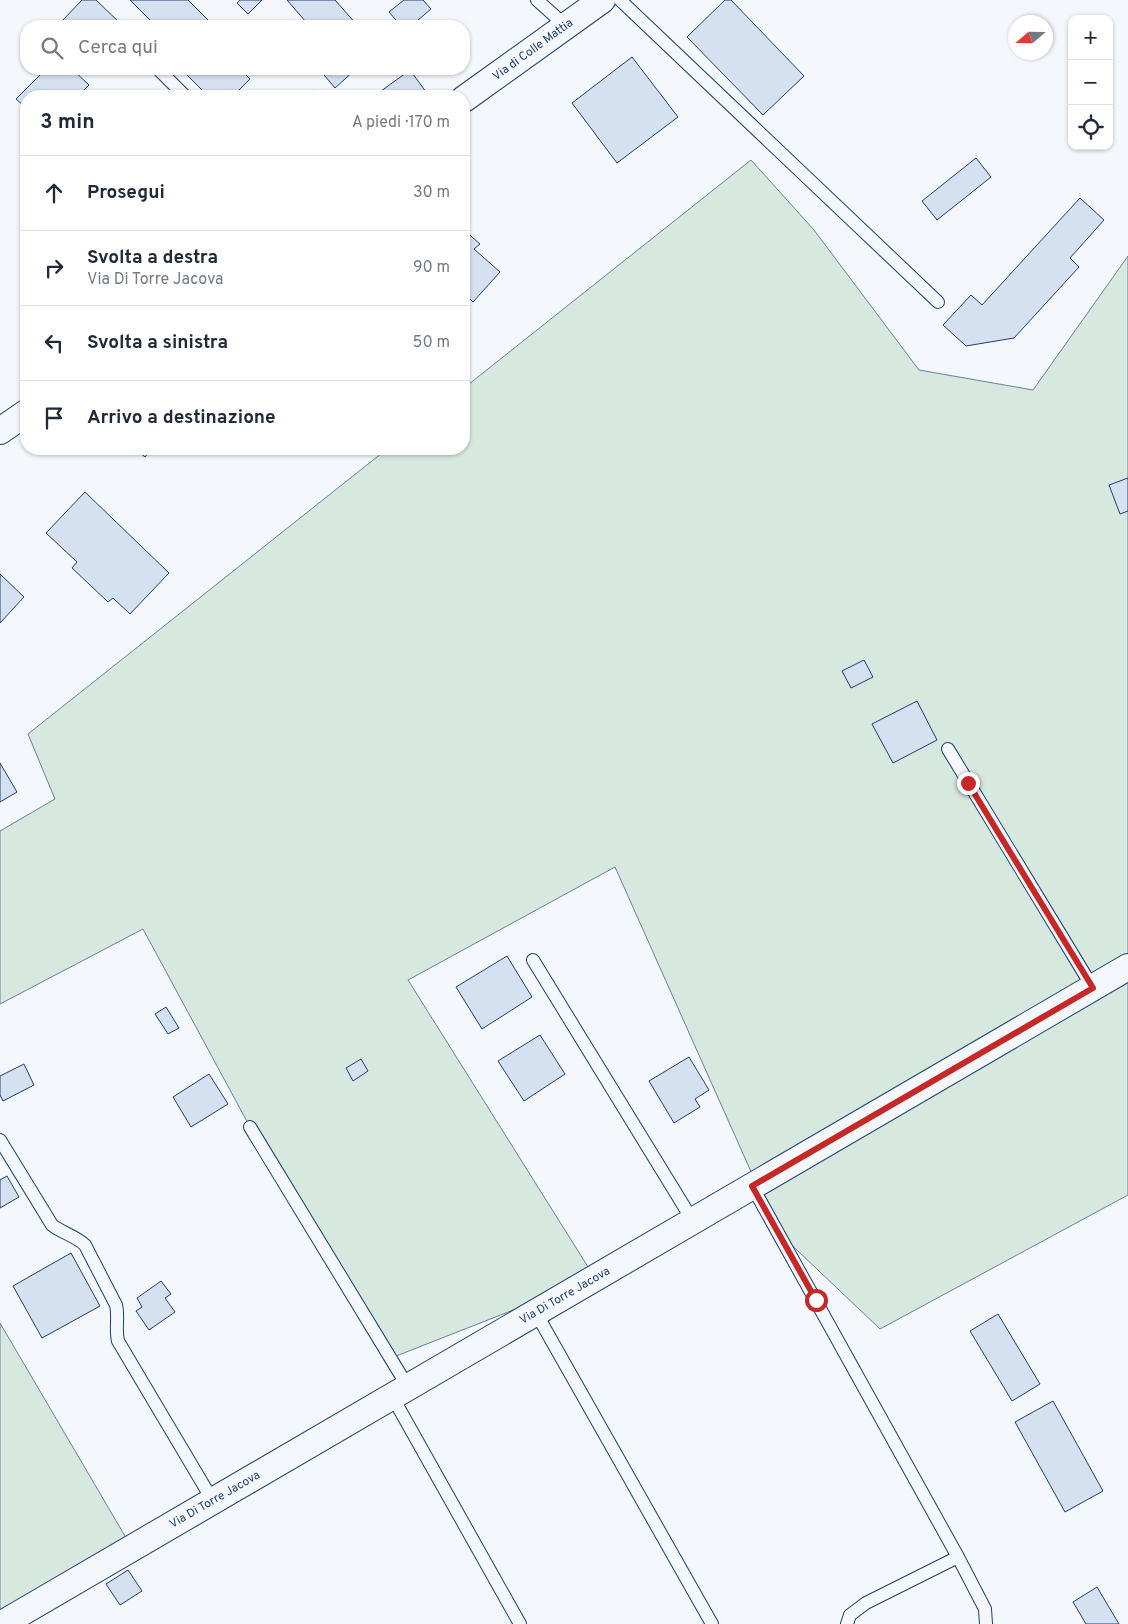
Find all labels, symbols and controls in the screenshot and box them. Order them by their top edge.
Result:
street label: Via di Colle Mattia [489,15,577,85]
north arrow [1008,15,1053,60]
map controls [1068,15,1113,150]
button: + [1068,15,1113,60]
search box [20,20,470,75]
icon: search [38,34,66,62]
text: Cerca qui [78,36,158,60]
button: − [1068,60,1113,105]
button: locate [1068,105,1113,150]
text: 3 min [40,109,95,136]
text: A piedi · 170 m [352,113,450,133]
icon: ahead [40,179,68,207]
text: Prosegui [87,181,165,205]
text: 30 m [413,183,450,203]
text: Svolta a destra [87,246,218,270]
icon: right [40,254,68,282]
text: 90 m [413,258,450,278]
text: Via Di Torre Jacova [87,270,224,290]
icon: left [40,329,68,357]
text: Svolta a sinistra [87,331,228,355]
text: 50 m [413,333,450,353]
icon: arrive [40,404,68,432]
text: Arrivo a destinazione [87,406,276,430]
route end [957,772,980,795]
street label: Via Di Torre Jacova [517,1263,613,1329]
route start [805,1289,828,1312]
street label: Via Di Torre Jacova [167,1467,263,1533]

